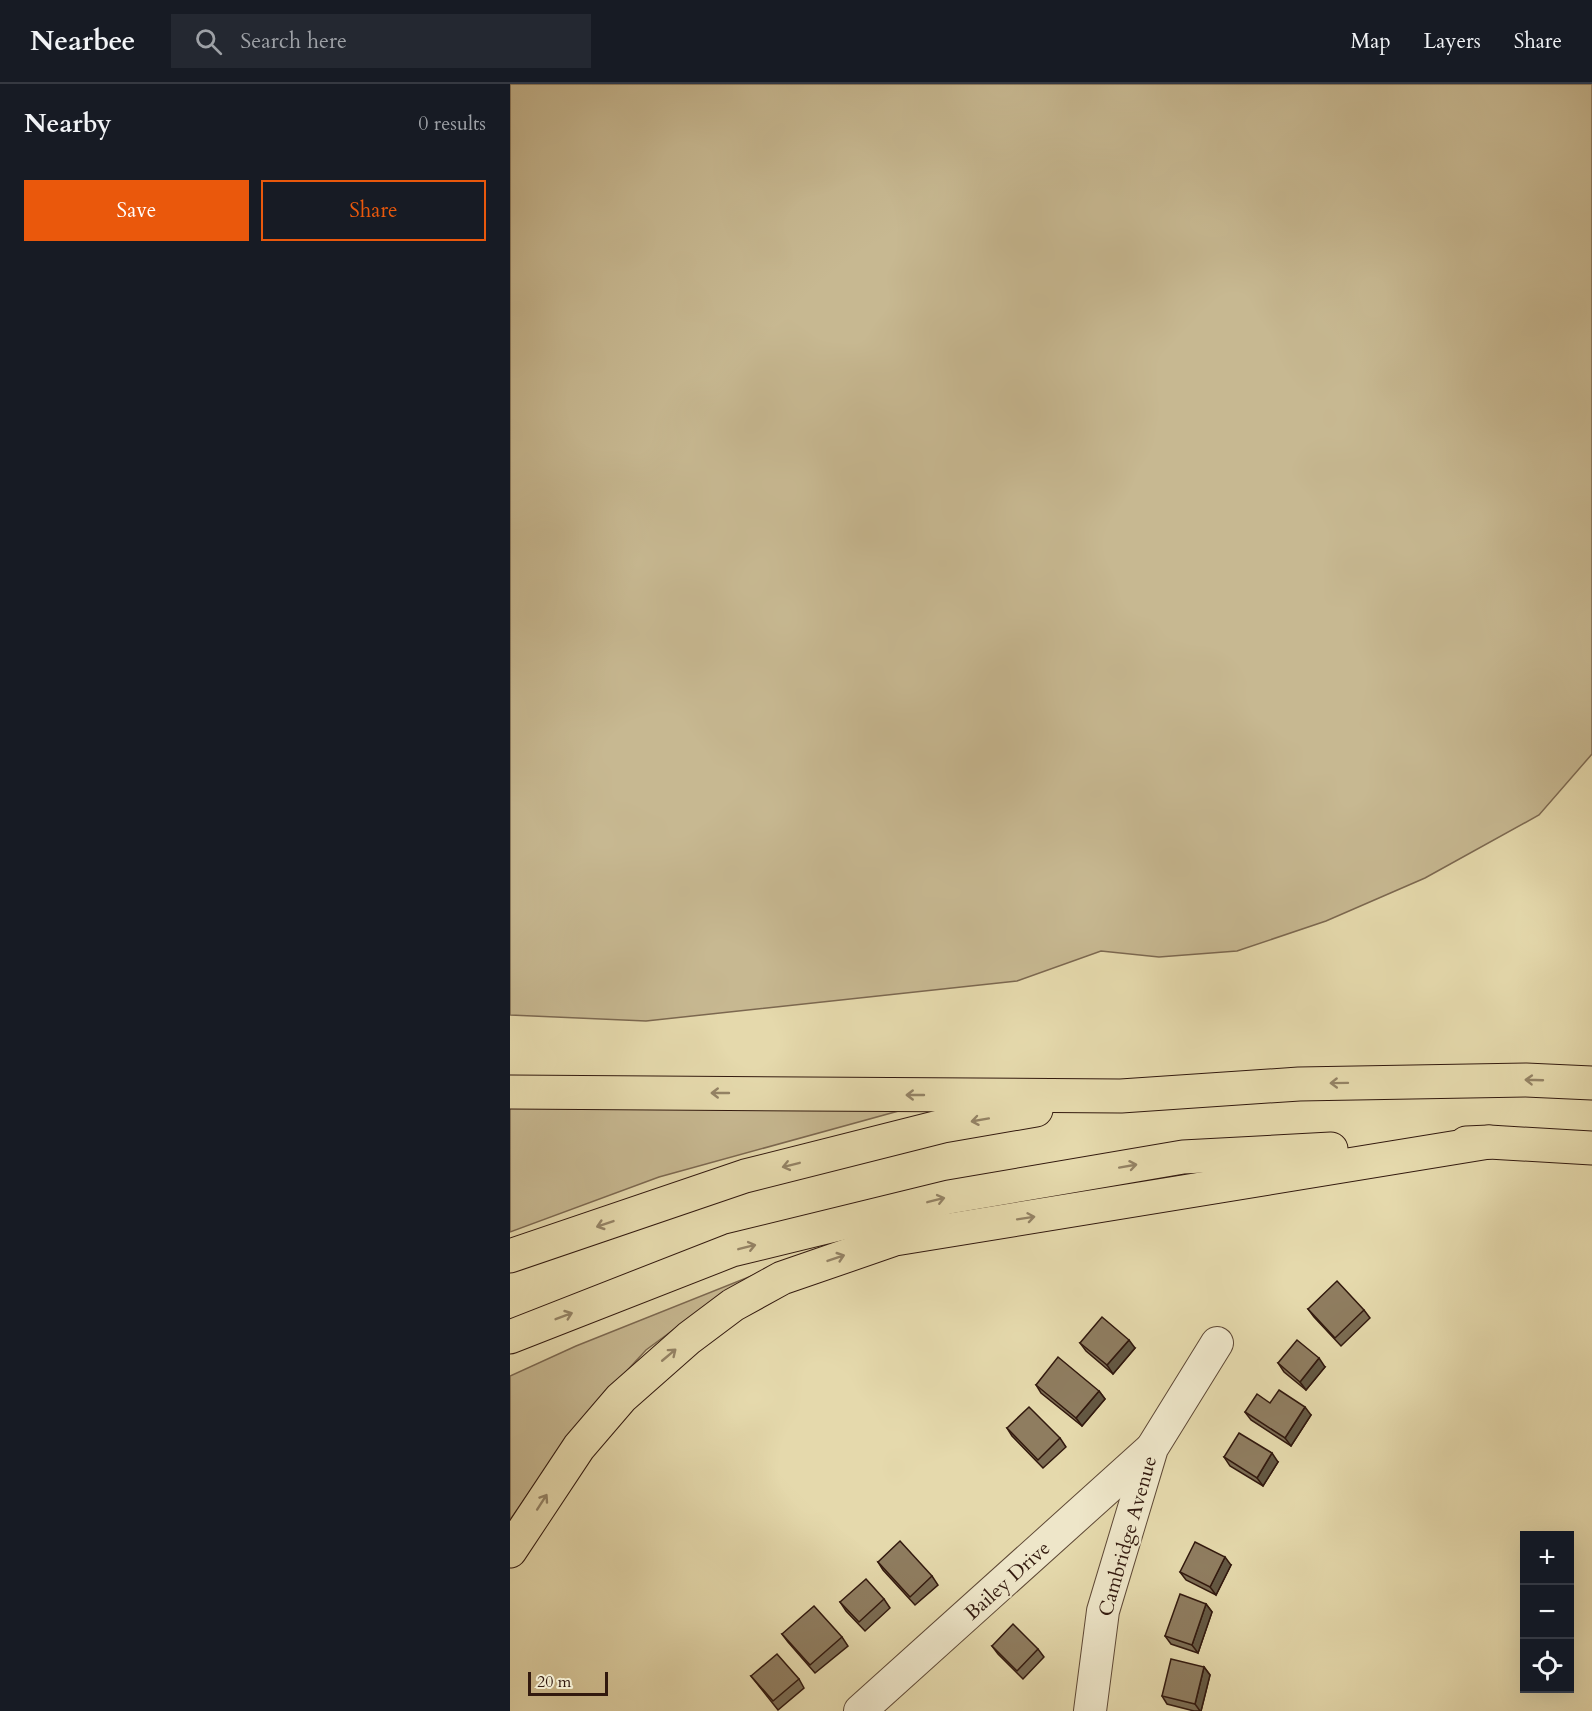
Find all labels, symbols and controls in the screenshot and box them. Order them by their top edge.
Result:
search box [171,14,591,68]
text: Nearbee [30,22,135,60]
icon: search [192,25,225,58]
text: Search here [240,26,347,56]
text: Map [1351,27,1391,56]
text: Layers [1424,27,1481,56]
text: Share [1514,27,1562,56]
text: Nearby [24,106,112,141]
text: 0 results [418,110,486,137]
button: Save [24,180,249,241]
button: Share [261,180,486,241]
one-way arrow [1524,1075,1544,1086]
one-way arrow [1329,1077,1349,1089]
one-way arrow [711,1088,731,1099]
one-way arrow [906,1089,926,1101]
one-way arrow [971,1115,991,1126]
one-way arrow [781,1159,800,1171]
one-way arrow [1118,1160,1137,1171]
one-way arrow [926,1194,945,1206]
one-way arrow [1016,1212,1036,1223]
one-way arrow [596,1219,615,1230]
one-way arrow [737,1240,756,1252]
one-way arrow [826,1252,845,1263]
one-way arrow [555,1310,573,1321]
one-way arrow [661,1348,676,1362]
street label: Cambridge Avenue [1092,1453,1163,1619]
one-way arrow [536,1494,548,1511]
map controls [1520,1531,1574,1693]
button: + [1520,1531,1574,1585]
street label: Bailey Drive [959,1535,1056,1626]
button: − [1520,1585,1574,1639]
button: locate [1520,1639,1574,1693]
scale bar [528,1669,608,1696]
text: 20 m [537,1671,571,1693]

